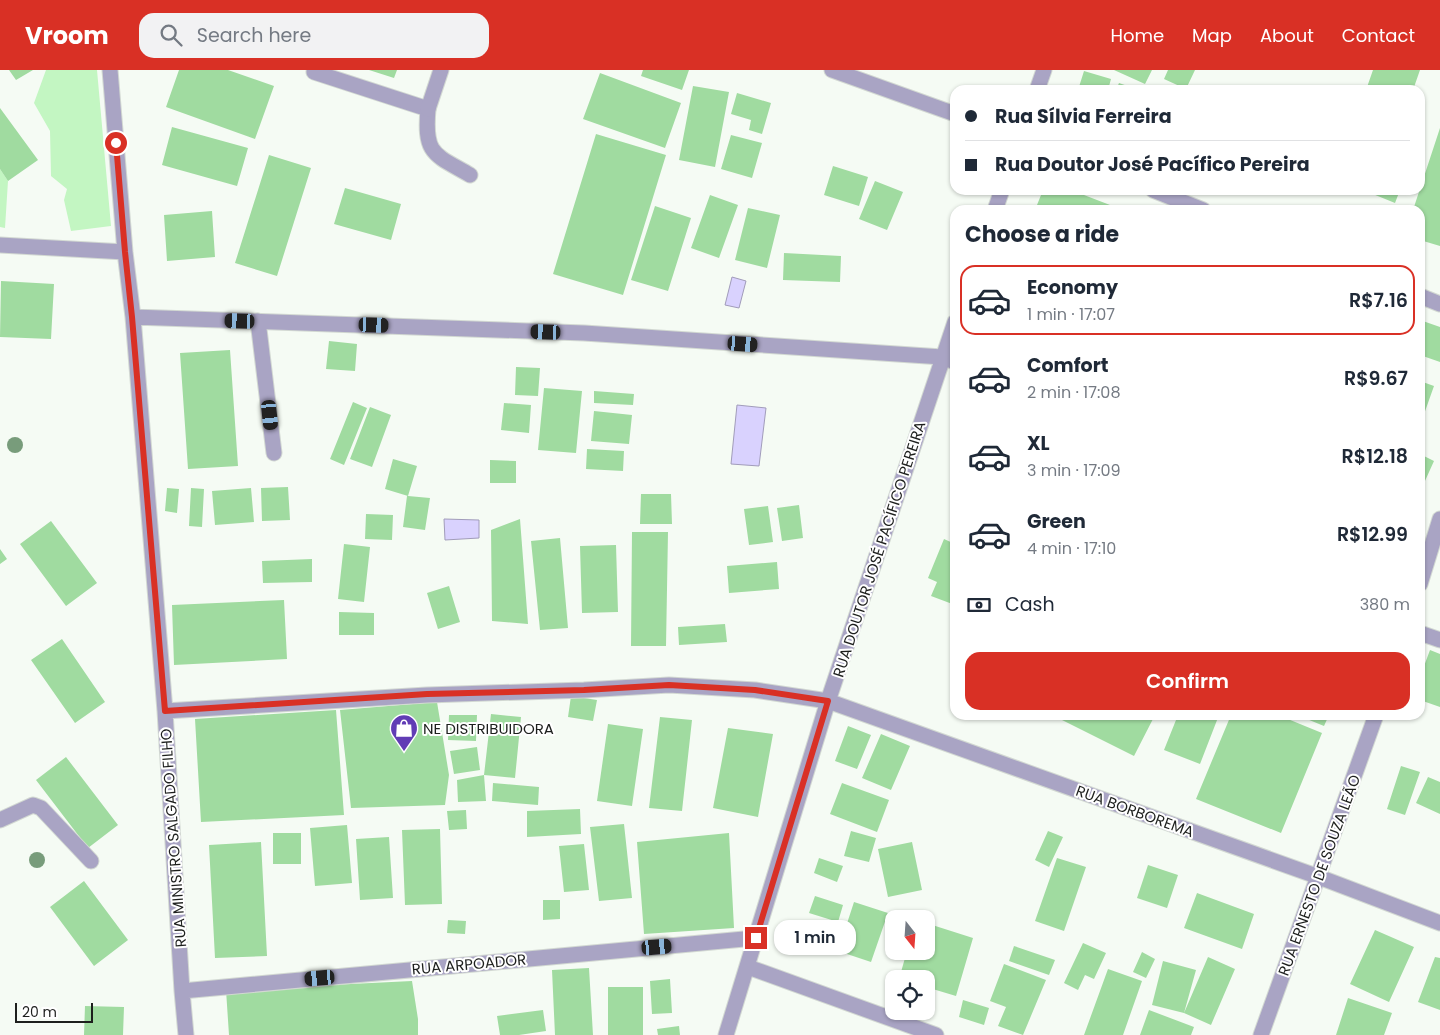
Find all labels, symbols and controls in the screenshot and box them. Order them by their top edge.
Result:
search box [139,13,489,58]
text: Vroom [25,19,109,52]
icon: search [157,21,185,49]
text: Search here [197,22,311,49]
text: Home [1110,23,1164,48]
text: Map [1192,23,1232,48]
text: About [1260,23,1314,48]
text: Contact [1342,23,1415,48]
text: Rua Sílvia Ferreira [995,103,1172,130]
route start [105,132,127,154]
text: Rua Doutor José Pacífico Pereira [995,151,1310,178]
text: Choose a ride [965,219,1119,250]
text: Economy [1027,274,1118,301]
icon: car [967,278,1012,323]
text: R$7.16 [1349,287,1408,314]
text: 1 min · 17:07 [1027,303,1115,326]
car [224,313,255,329]
car [358,317,389,333]
car [530,324,561,340]
car [727,335,758,353]
text: Comfort [1027,352,1109,379]
icon: car [967,356,1012,401]
text: R$9.67 [1344,365,1408,392]
text: 2 min · 17:08 [1027,381,1120,404]
car [260,399,279,431]
street label: RUA DOUTOR JOSÉ PACÍFICO PEREIRA [828,418,930,680]
text: XL [1027,430,1050,457]
icon: car [967,434,1012,479]
text: R$12.18 [1342,443,1408,470]
text: 3 min · 17:09 [1027,459,1121,482]
text: Green [1027,508,1086,535]
icon: car [967,512,1012,557]
text: R$12.99 [1337,521,1408,548]
text: 4 min · 17:10 [1027,537,1116,560]
icon: cash [965,591,993,619]
text: Cash [1005,591,1055,618]
text: 380 m [1360,593,1410,616]
button: Confirm [965,652,1410,710]
shop icon: NE DISTRIBUIDORA [389,713,419,752]
place label: NE DISTRIBUIDORA [423,718,554,739]
street label: RUA MINISTRO SALGADO FILHO [155,728,191,948]
street label: RUA ERNESTO DE SOUZA LEÃO [1273,771,1365,978]
street label: RUA BORBOREMA [1073,780,1197,842]
north arrow [885,910,935,960]
map controls [885,910,935,1020]
callout: 1 min [774,920,856,956]
text: 1 min [794,926,836,949]
route end [745,927,767,949]
car [641,938,672,956]
street label: RUA ARPOADOR [411,949,527,979]
car [304,969,335,987]
button: locate [885,970,935,1020]
scale bar [15,1000,92,1023]
text: 20 m [22,1002,57,1022]

